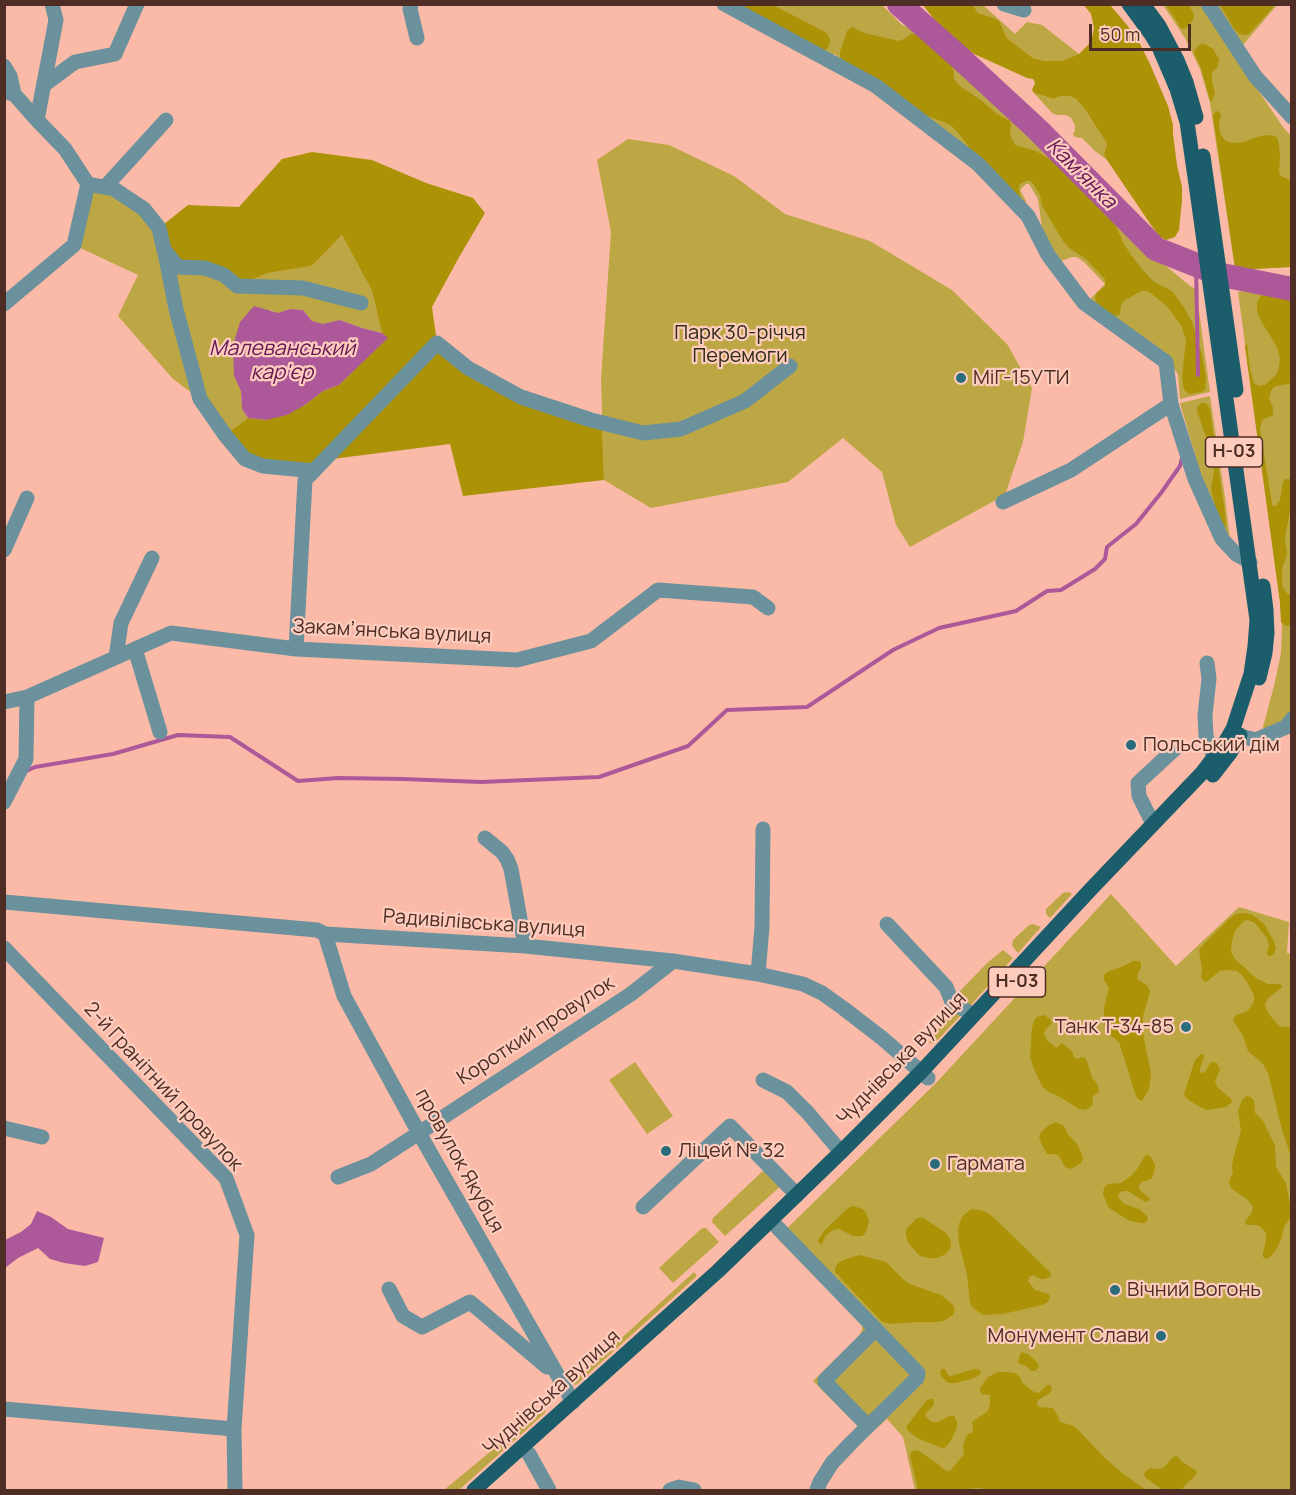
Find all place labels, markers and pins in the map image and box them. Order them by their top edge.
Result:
place label: МіГ-15УТИ [973,366,1070,390]
marker: МіГ-15УТИ [954,371,968,385]
place label: Польський дім [1143,733,1280,757]
marker: Польський дім [1124,738,1138,752]
place label: Танк Т-34-85 [1055,1015,1174,1039]
marker: Танк Т-34-85 [1179,1020,1193,1034]
place label: Ліцей № 32 [678,1139,785,1163]
marker: Ліцей № 32 [659,1144,673,1158]
place label: Гармата [947,1152,1025,1176]
marker: Гармата [928,1157,942,1171]
place label: Вічний Вогонь [1127,1278,1261,1302]
marker: Вічний Вогонь [1108,1283,1122,1297]
place label: Монумент Слави [988,1324,1149,1348]
marker: Монумент Слави [1154,1329,1168,1343]

